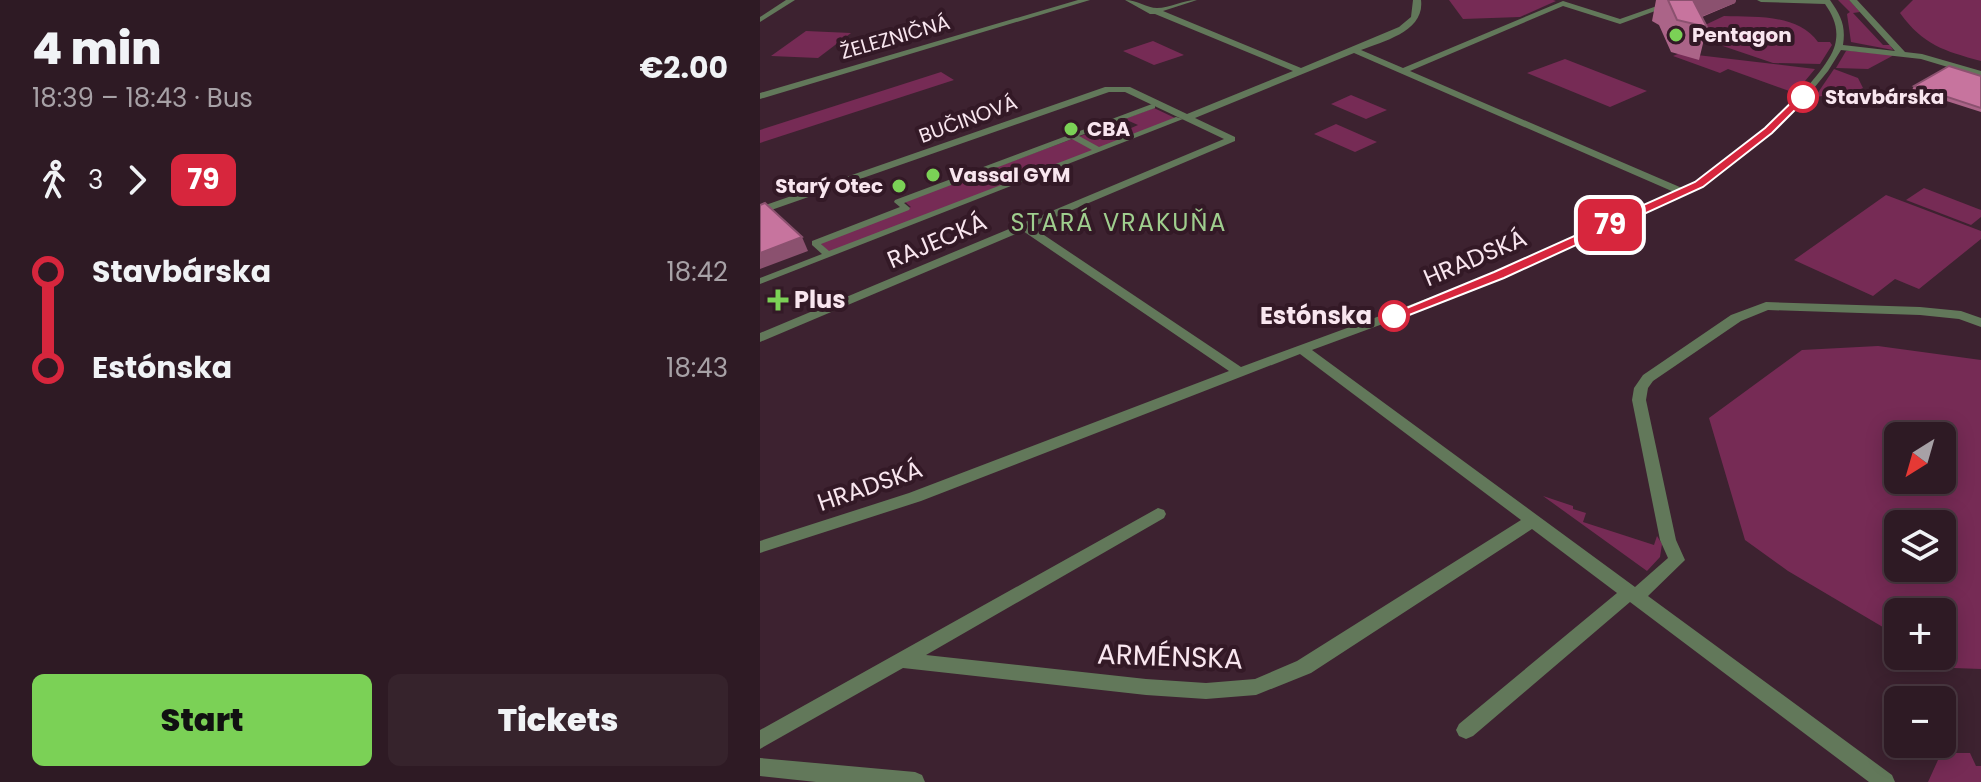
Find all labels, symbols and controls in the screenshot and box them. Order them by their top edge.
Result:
street label: ŽELEZNIČNÁ [837,8,953,66]
text: 4 min [32,18,162,79]
place label: Pentagon [1692,21,1792,49]
marker: Pentagon [1667,26,1685,44]
text: €2.00 [639,46,728,89]
text: 18:39 – 18:43 · Bus [32,80,253,116]
marker: Stavbárska [1788,82,1818,112]
place label: Stavbárska [1825,83,1944,111]
street label: BUČINOVÁ [915,88,1021,150]
place label: CBA [1087,115,1130,143]
marker: CBA [1062,120,1080,138]
icon: walk [32,158,76,202]
icon: forward [115,158,159,202]
text: 79 [187,160,220,199]
place label: Vassal GYM [949,161,1070,189]
text: 3 [88,162,103,198]
marker: Vassal GYM [924,166,942,184]
place label: Starý Otec [775,172,883,200]
marker: Starý Otec [890,177,908,195]
line badge: 79 [1574,199,1646,251]
street label: RAJECKÁ [882,205,992,276]
text: 79 [1594,205,1626,244]
district label: STARÁ VRAKUŇA [1010,206,1228,239]
street label: HRADSKÁ [1418,221,1531,294]
text: Stavbárska [92,250,271,293]
text: 18:42 [666,254,728,290]
place label: Plus [794,283,846,316]
marker: Plus [769,291,787,309]
place label: Estónska [1260,299,1372,332]
marker: Estónska [1379,301,1409,331]
text: Estónska [92,346,232,389]
text: 18:43 [666,350,728,386]
north arrow [1884,422,1956,494]
map controls [1884,422,1956,758]
street label: HRADSKÁ [813,452,927,519]
button: layers [1884,510,1956,582]
button: + [1884,598,1956,670]
street label: ARMÉNSKA [1096,634,1244,679]
button: Start [32,674,372,766]
button: Tickets [388,674,728,766]
button: − [1884,686,1956,758]

